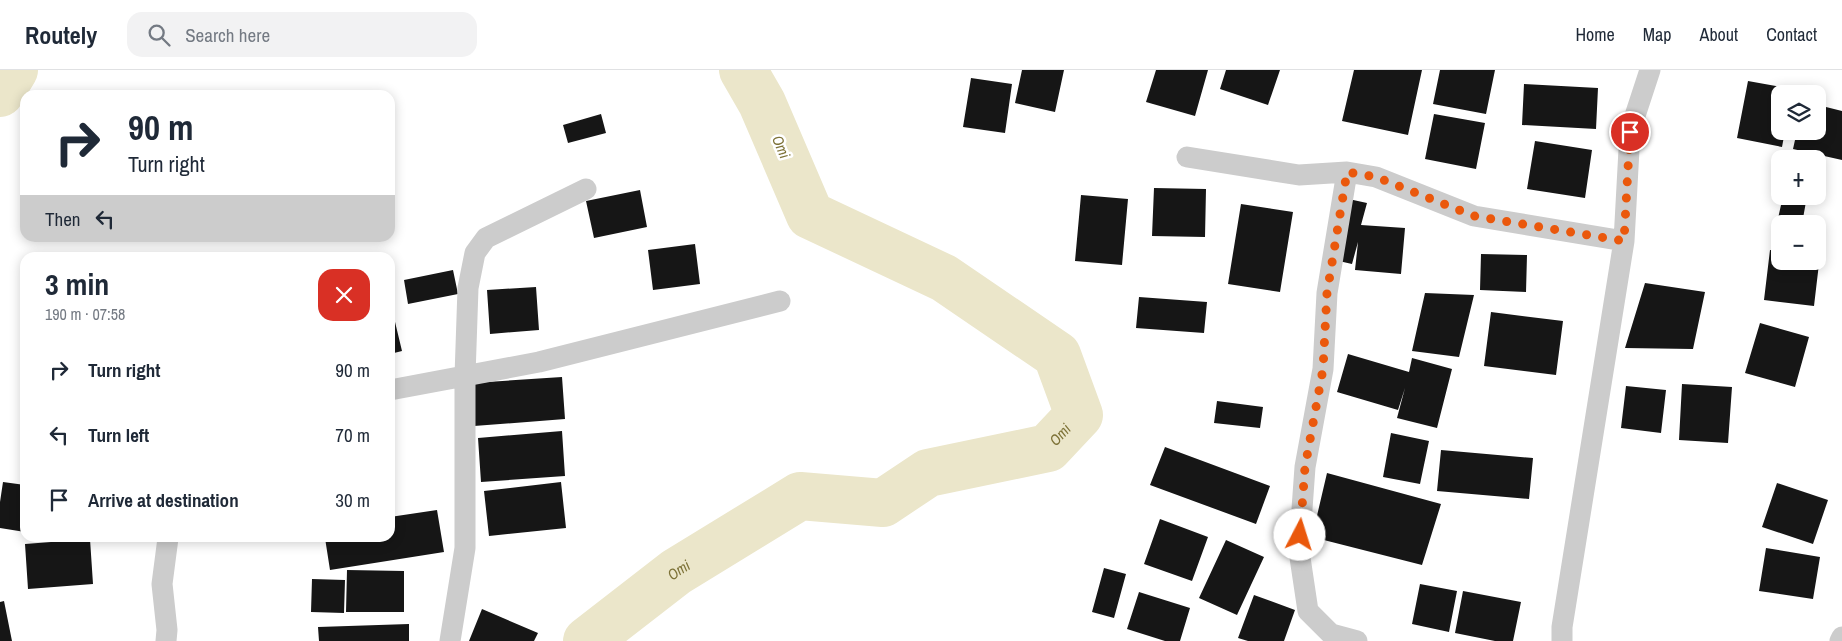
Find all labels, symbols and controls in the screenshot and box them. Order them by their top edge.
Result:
search box [127,12,477,57]
text: Routely [25,19,97,51]
icon: search [145,21,173,49]
text: Search here [185,22,270,48]
text: Home [1575,22,1615,47]
text: Map [1643,22,1672,47]
text: About [1700,22,1738,47]
text: Contact [1766,22,1817,47]
map controls [1771,85,1826,270]
button: layers [1771,85,1826,140]
text: 90 m [128,104,193,151]
icon: right [45,110,110,175]
pin [1609,111,1651,153]
icon: arrive [1616,118,1644,146]
water label: Omi [767,132,796,162]
text: Turn right [128,149,205,179]
button: + [1771,150,1826,205]
icon: left [91,205,119,233]
text: Then [45,206,81,232]
button: − [1771,215,1826,270]
text: 3 min [45,264,109,304]
button: close [318,269,370,321]
text: 190 m · 07:58 [45,303,125,325]
icon: right [45,356,73,384]
text: Turn right [88,357,160,383]
text: 90 m [335,357,370,383]
water label: Omi [1044,418,1076,450]
icon: left [45,421,73,449]
text: Turn left [88,422,149,448]
text: 70 m [335,422,370,448]
icon: arrive [45,486,73,514]
text: Arrive at destination [88,487,239,513]
text: 30 m [335,487,370,513]
position arrow [1273,508,1325,560]
water label: Omi [663,554,695,585]

